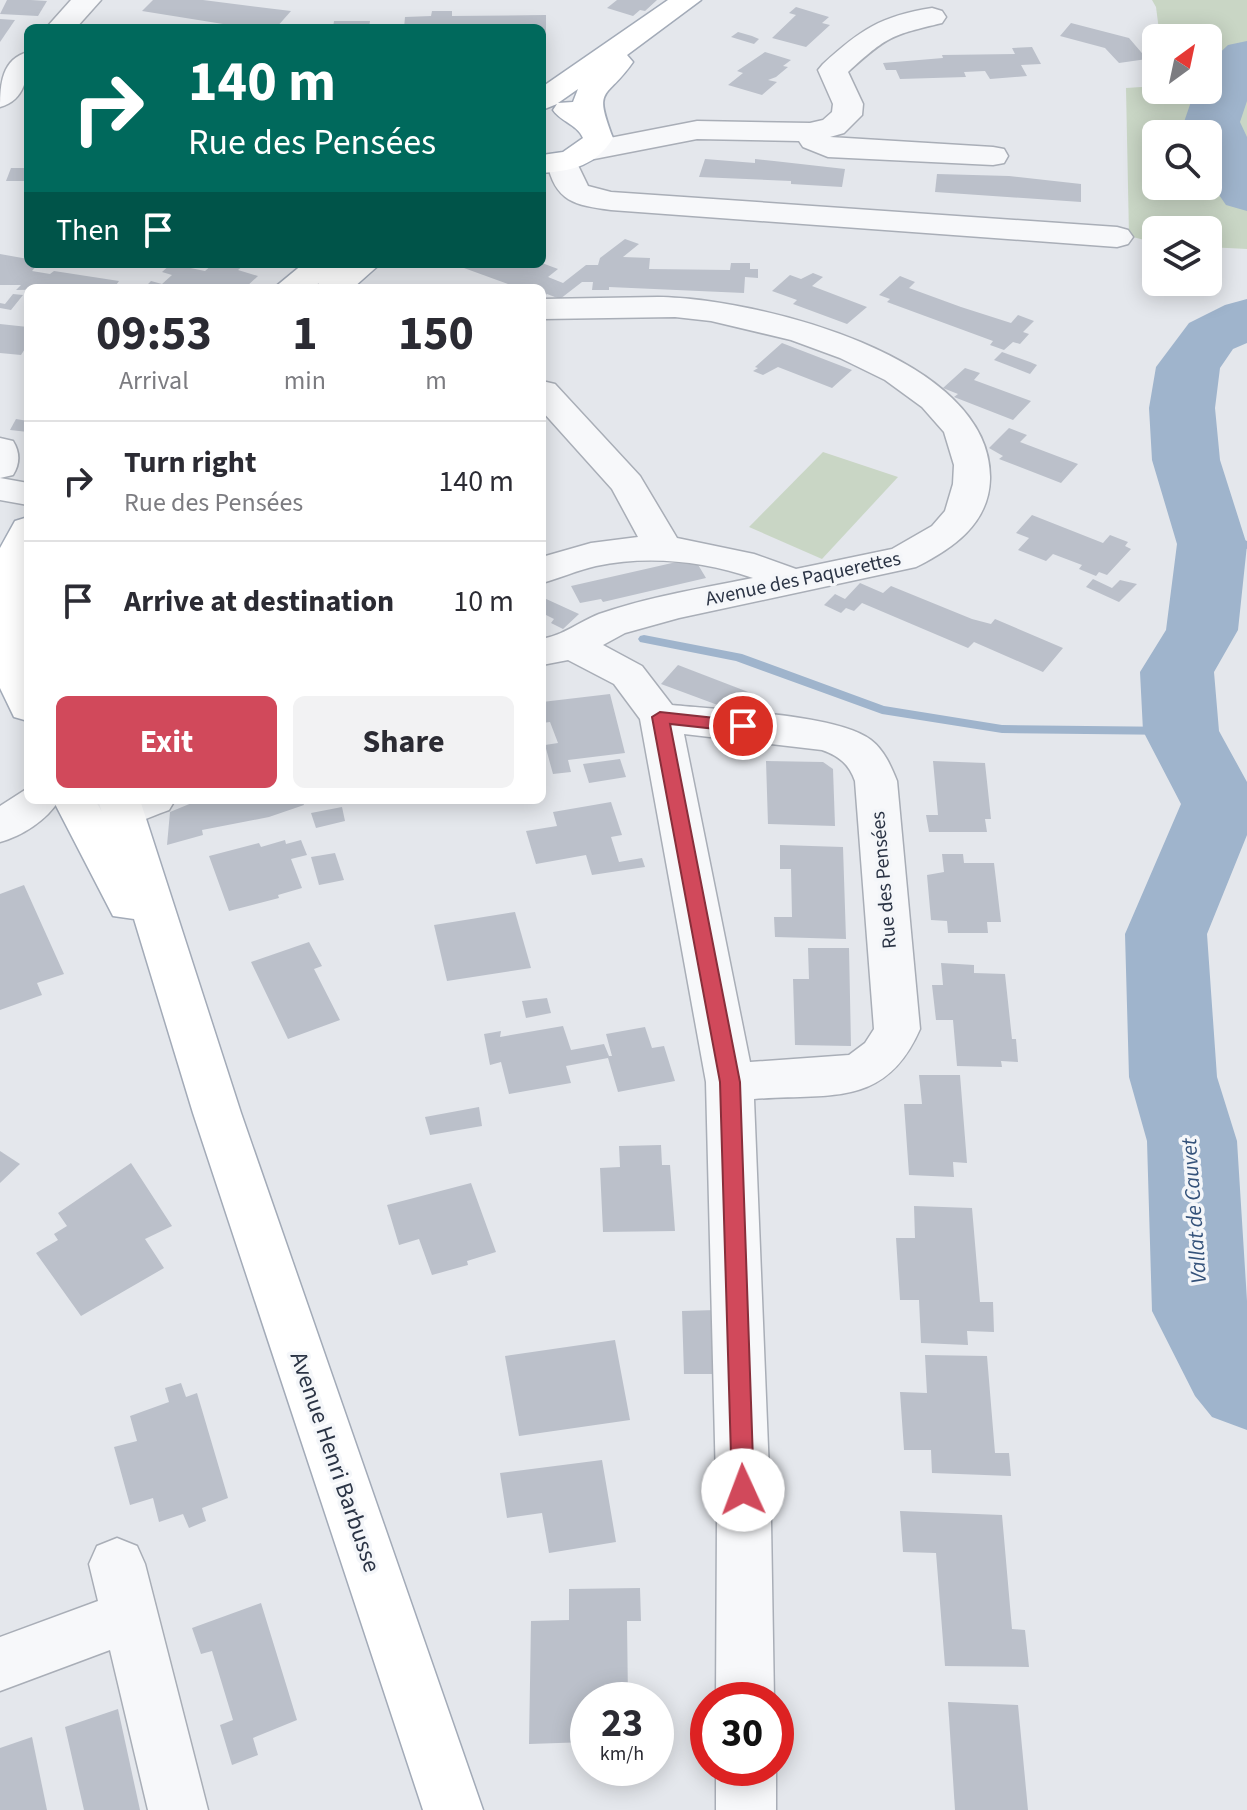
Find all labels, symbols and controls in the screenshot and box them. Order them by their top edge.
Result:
north arrow [1142,24,1222,104]
map controls [1142,24,1222,296]
text: 140 m [188,43,336,122]
icon: right [56,56,160,160]
text: Rue des Pensées [188,117,436,168]
button: search [1142,120,1222,200]
icon: arrive [136,208,180,252]
text: Then [56,209,120,252]
button: layers [1142,216,1222,296]
text: 09:53 [96,300,212,368]
text: 1 [292,300,318,368]
text: 150 [398,300,474,368]
text: Arrival [119,362,189,399]
text: min [284,362,326,399]
text: m [425,362,447,399]
text: Turn right [124,441,256,484]
icon: right [56,459,100,503]
text: 140 m [438,460,514,503]
text: Rue des Pensées [124,484,303,521]
street label: Avenue des Paquerettes [703,545,903,613]
icon: arrive [56,579,100,623]
text: Arrive at destination [124,580,394,623]
text: 10 m [453,580,514,623]
pin [709,692,777,760]
button: Exit [56,696,277,788]
button: Share [293,696,514,788]
icon: arrive [721,704,765,748]
street label: Rue des Pensées [864,810,904,950]
water label: Vallat de Cauvet [1173,1136,1215,1285]
street label: Avenue Henri Barbusse [281,1347,389,1577]
position arrow [701,1448,785,1532]
speed limit sign: 30 [690,1682,794,1786]
text: 23 [601,1695,643,1752]
text: km/h [600,1740,644,1768]

